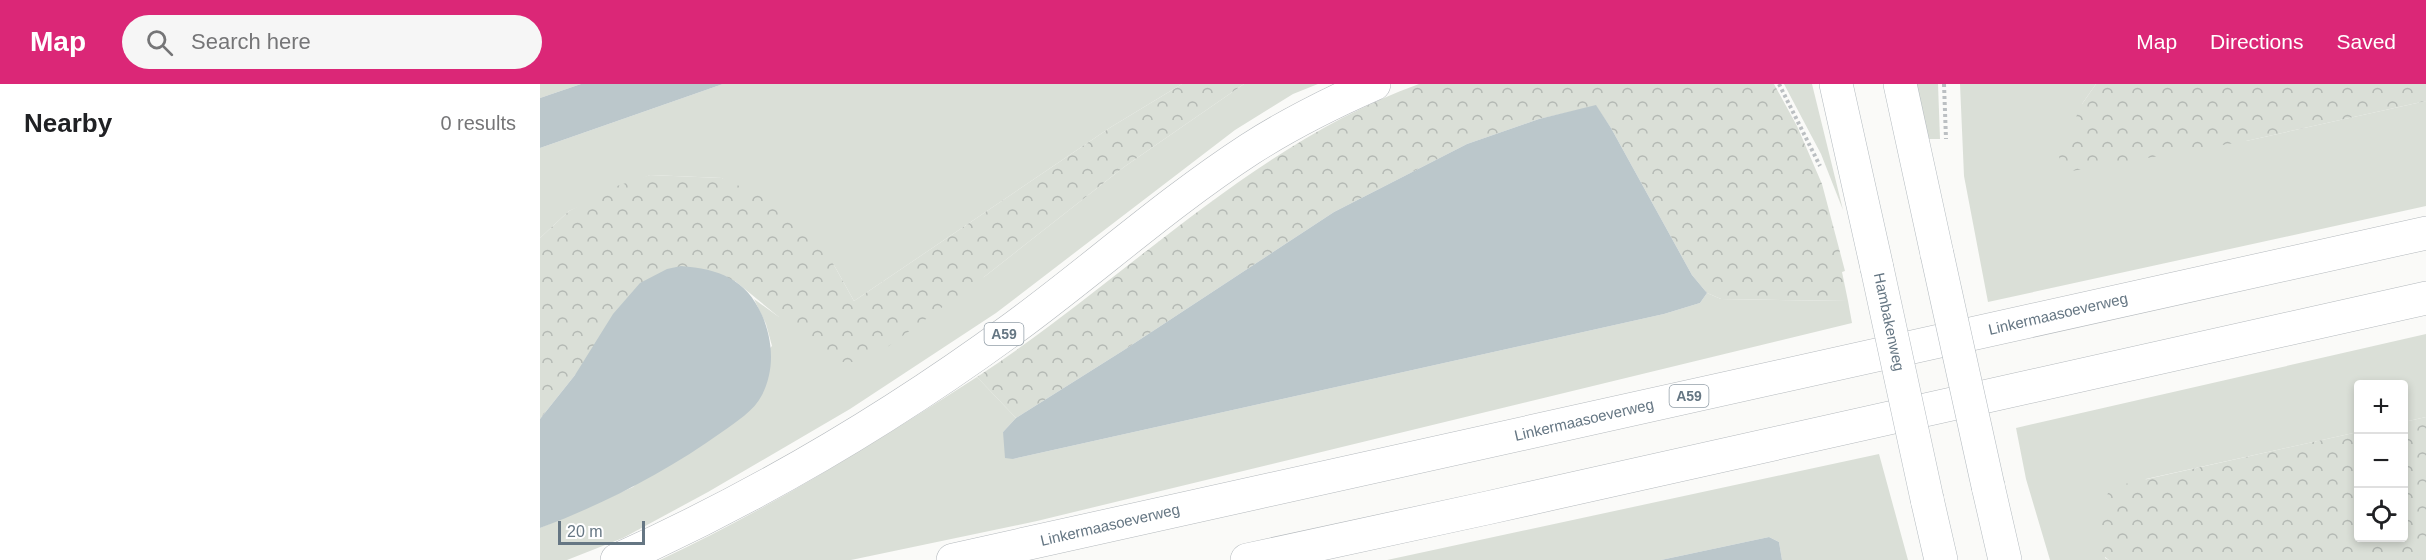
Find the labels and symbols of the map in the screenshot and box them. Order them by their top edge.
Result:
street label: Hambakenweg [1871,271,1908,373]
street label: Linkermaasoeverweg [1987,289,2129,338]
road number: A59 [984,323,1024,345]
road number: A59 [1670,385,1708,407]
street label: Linkermaasoeverweg [1513,395,1655,444]
street label: Linkermaasoeverweg [1039,500,1181,549]
scale bar [558,518,645,546]

